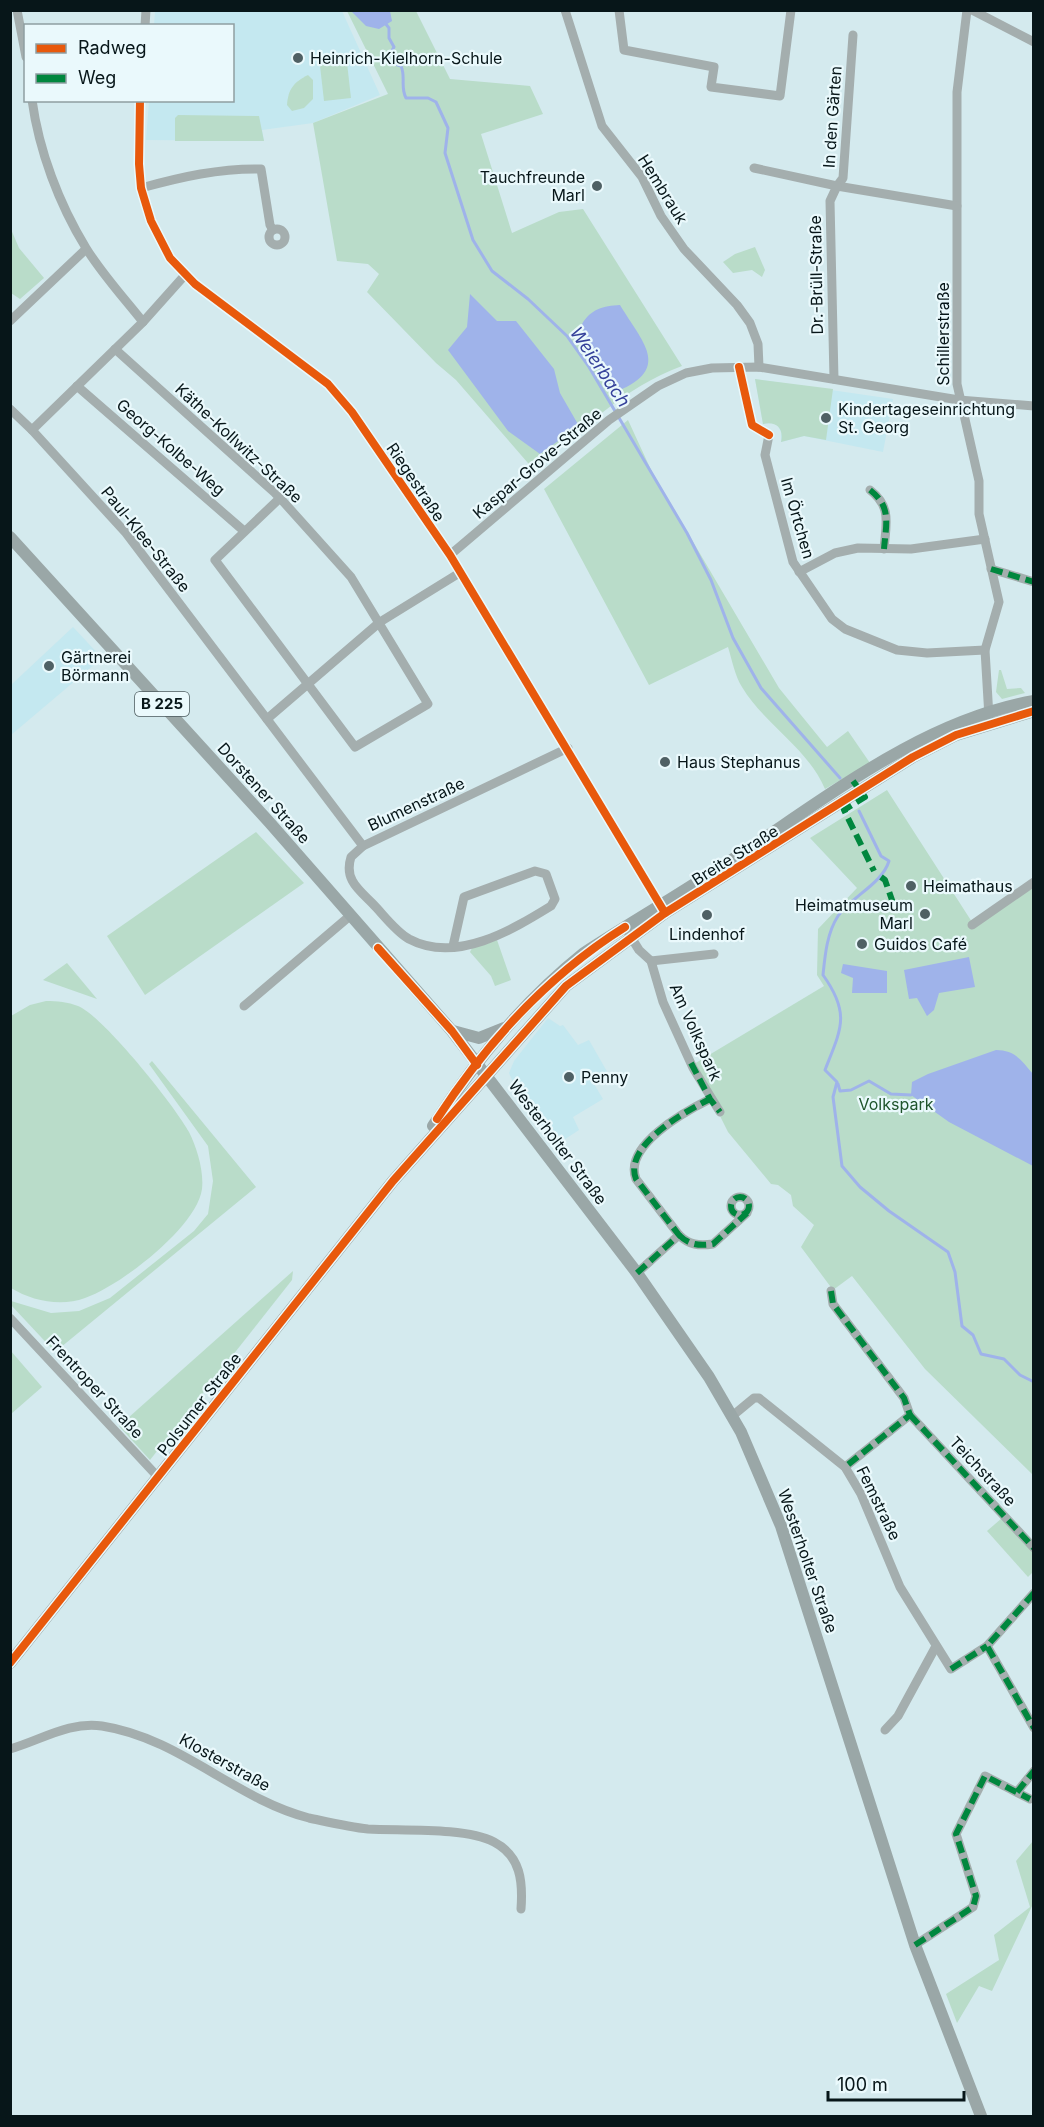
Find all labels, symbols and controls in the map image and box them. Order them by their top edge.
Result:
legend [24,24,234,102]
text: Radweg [78,37,147,58]
place label: Heinrich-Kielhorn-Schule [310,48,502,68]
marker: Heinrich-Kielhorn-Schule [291,51,305,65]
street label: In den Gärten [818,65,846,169]
text: Weg [78,67,116,88]
street label: Hembrauk [634,151,692,228]
place label: Tauchfreunde Marl [480,167,585,205]
marker: Tauchfreunde Marl [590,179,604,193]
street label: Dr.-Brüll-Straße [805,215,827,335]
street label: Schillerstraße [933,282,953,386]
water label: Weierbach [566,323,635,411]
street label: Käthe-Kollwitz-Straße [171,379,307,507]
street label: Georg-Kolbe-Weg [113,394,229,500]
place label: Kindertageseinrichtung St. Georg [838,399,1015,437]
street label: Kaspar-Grove-Straße [469,403,605,523]
marker: Kindertageseinrichtung St. Georg [819,411,833,425]
street label: Riegestraße [382,439,450,525]
street label: Im Örtchen [777,475,819,561]
street label: Paul-Klee-Straße [97,482,195,596]
place label: Gärtnerei Börmann [61,647,131,685]
marker: Gärtnerei Börmann [42,659,56,673]
road number: B 225 [135,692,189,716]
street label: Dorstener Straße [213,738,315,848]
place label: Haus Stephanus [677,752,801,772]
marker: Haus Stephanus [658,755,672,769]
street label: Blumenstraße [364,773,468,835]
street label: Breite Straße [688,821,782,889]
place label: Heimathaus [923,876,1013,896]
marker: Heimathaus [904,879,918,893]
place label: Heimatmuseum Marl [795,895,913,933]
marker: Heimatmuseum Marl [918,907,932,921]
marker: Lindenhof [700,908,714,922]
place label: Lindenhof [669,924,745,944]
place label: Guidos Café [874,934,967,954]
marker: Guidos Café [855,937,869,951]
street label: Am Volkspark [666,980,726,1084]
place label: Penny [581,1067,628,1087]
marker: Penny [562,1070,576,1084]
street label: Westerholter Straße [505,1076,611,1208]
park label: Volkspark [859,1094,934,1114]
street label: Frentroper Straße [42,1331,148,1443]
street label: Polsumer Straße [153,1349,245,1459]
street label: Teichstraße [945,1432,1021,1510]
street label: Femstraße [852,1463,906,1543]
street label: Westerholter Straße [774,1486,842,1636]
street label: Klosterstraße [176,1729,274,1795]
scale bar [828,2064,964,2102]
text: 100 m [837,2074,888,2095]

